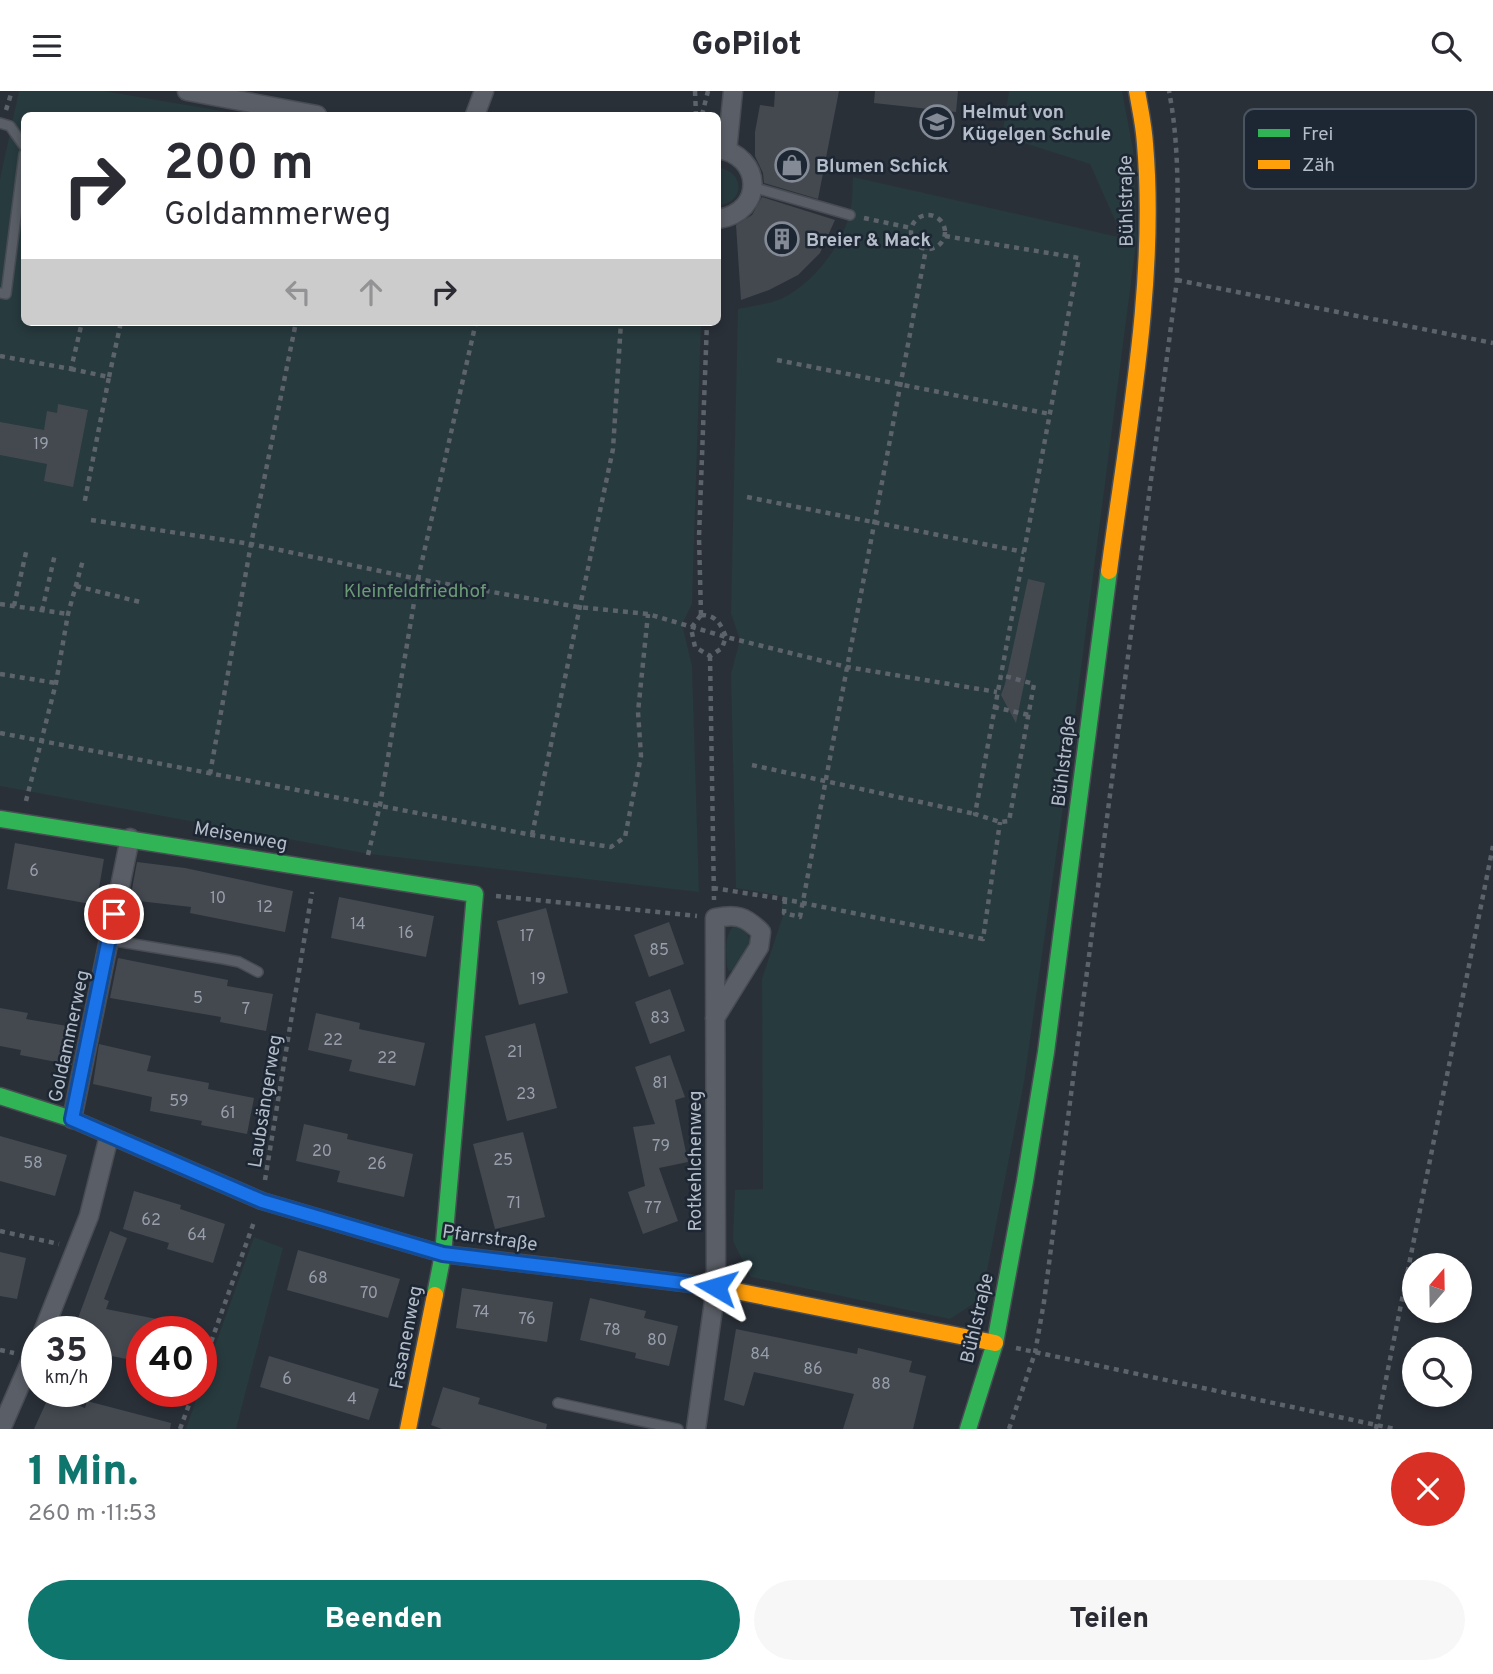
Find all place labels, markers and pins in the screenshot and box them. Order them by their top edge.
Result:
place label: Helmut von Kügelgen Schule [962,101,1111,147]
school or university icon: Helmut von Kügelgen Schule [918,103,956,141]
shop icon: Blumen Schick [773,146,811,184]
place label: Blumen Schick [816,155,949,179]
building icon: Breier & Mack [763,220,801,258]
place label: Breier & Mack [806,229,931,253]
pin [84,884,144,944]

